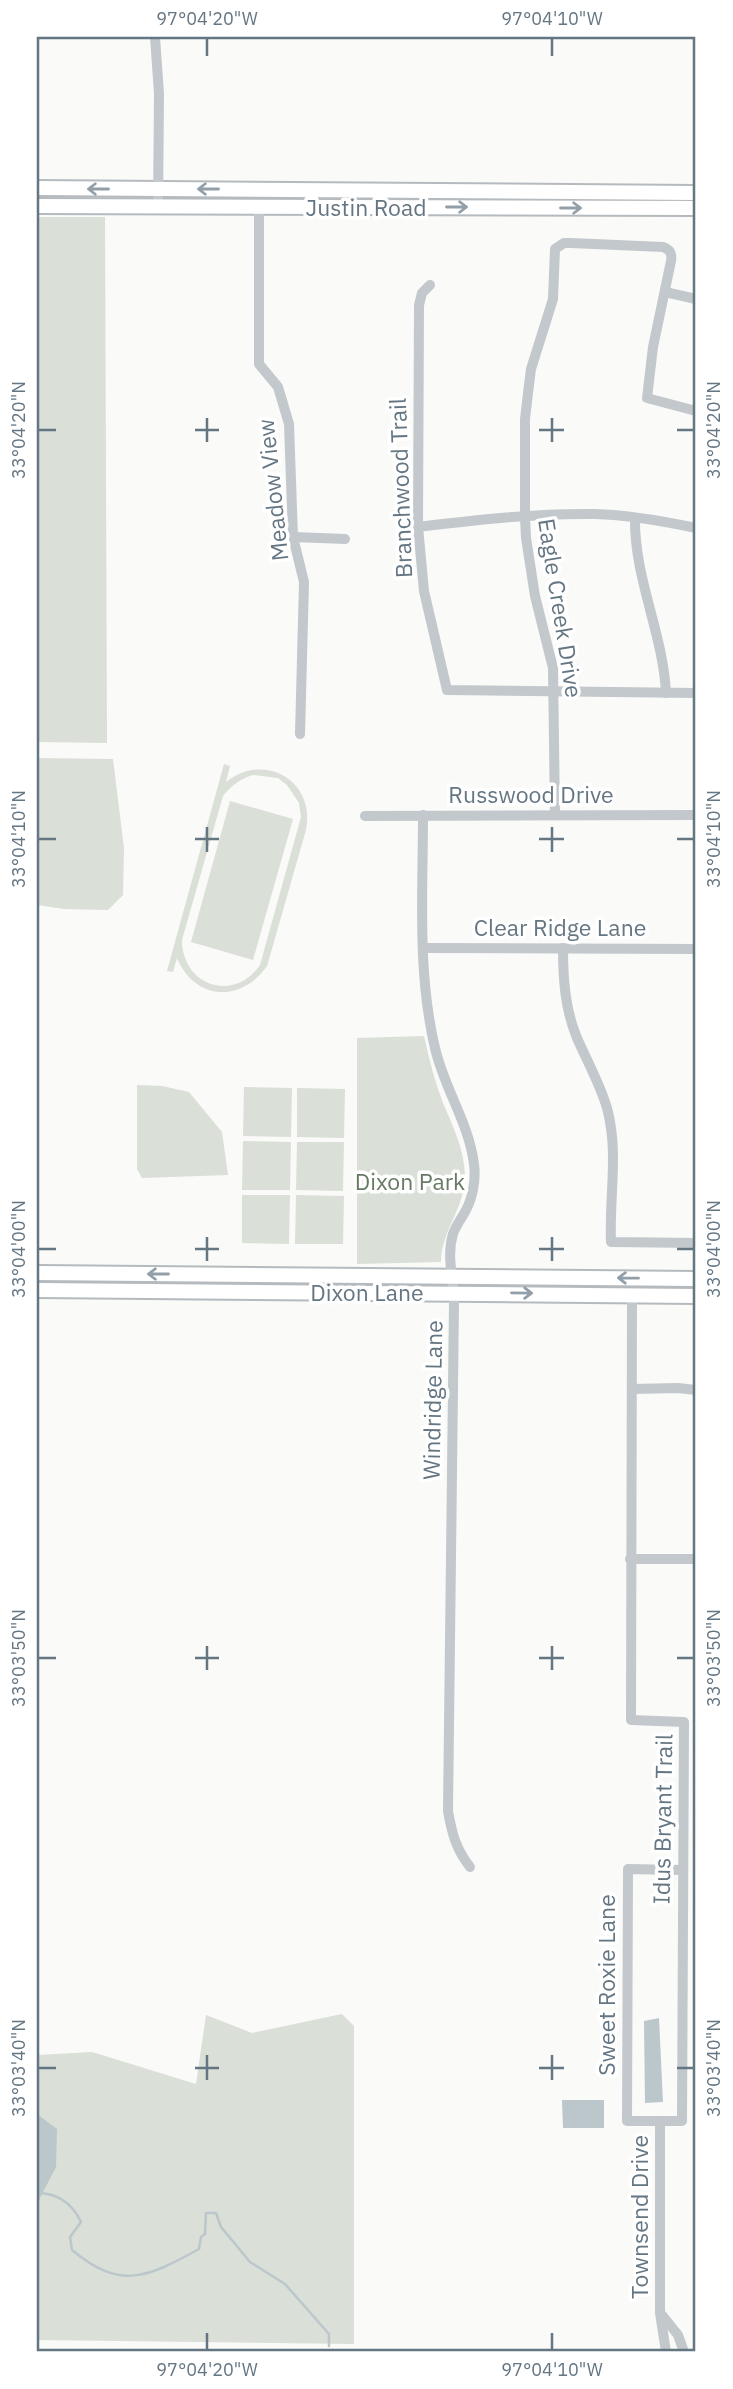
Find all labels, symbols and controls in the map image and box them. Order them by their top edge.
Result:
text: 97°04'20"W [156,7,258,30]
text: 97°04'10"W [501,7,603,30]
one-way arrow [86,182,109,195]
one-way arrow [197,182,220,196]
street label: Justin Road [305,192,427,222]
one-way arrow [445,200,468,214]
one-way arrow [559,201,582,215]
text: 33°04'20"N [7,381,30,479]
text: 33°04'20"N [702,381,725,479]
street label: Branchwood Trail [382,397,418,579]
street label: Meadow View [250,417,294,563]
street label: Eagle Creek Drive [532,516,590,700]
street label: Russwood Drive [448,779,614,809]
text: 33°04'10"N [7,790,30,888]
text: 33°04'10"N [702,790,725,888]
street label: Clear Ridge Lane [474,912,646,942]
park label: Dixon Park [355,1166,465,1196]
text: 33°04'00"N [7,1200,30,1298]
text: 33°04'00"N [702,1200,725,1298]
one-way arrow [147,1267,170,1280]
one-way arrow [617,1271,640,1285]
street label: Dixon Lane [310,1277,424,1307]
one-way arrow [510,1286,533,1300]
street label: Windridge Lane [416,1320,448,1480]
text: 33°03'50"N [7,1609,30,1707]
text: 33°03'50"N [702,1609,725,1707]
street label: Idus Bryant Trail [646,1733,678,1905]
street label: Sweet Roxie Lane [591,1894,621,2076]
text: 33°03'40"N [7,2019,30,2117]
text: 33°03'40"N [702,2019,725,2117]
street label: Townsend Drive [624,2135,654,2299]
text: 97°04'20"W [156,2358,258,2381]
text: 97°04'10"W [501,2358,603,2381]

